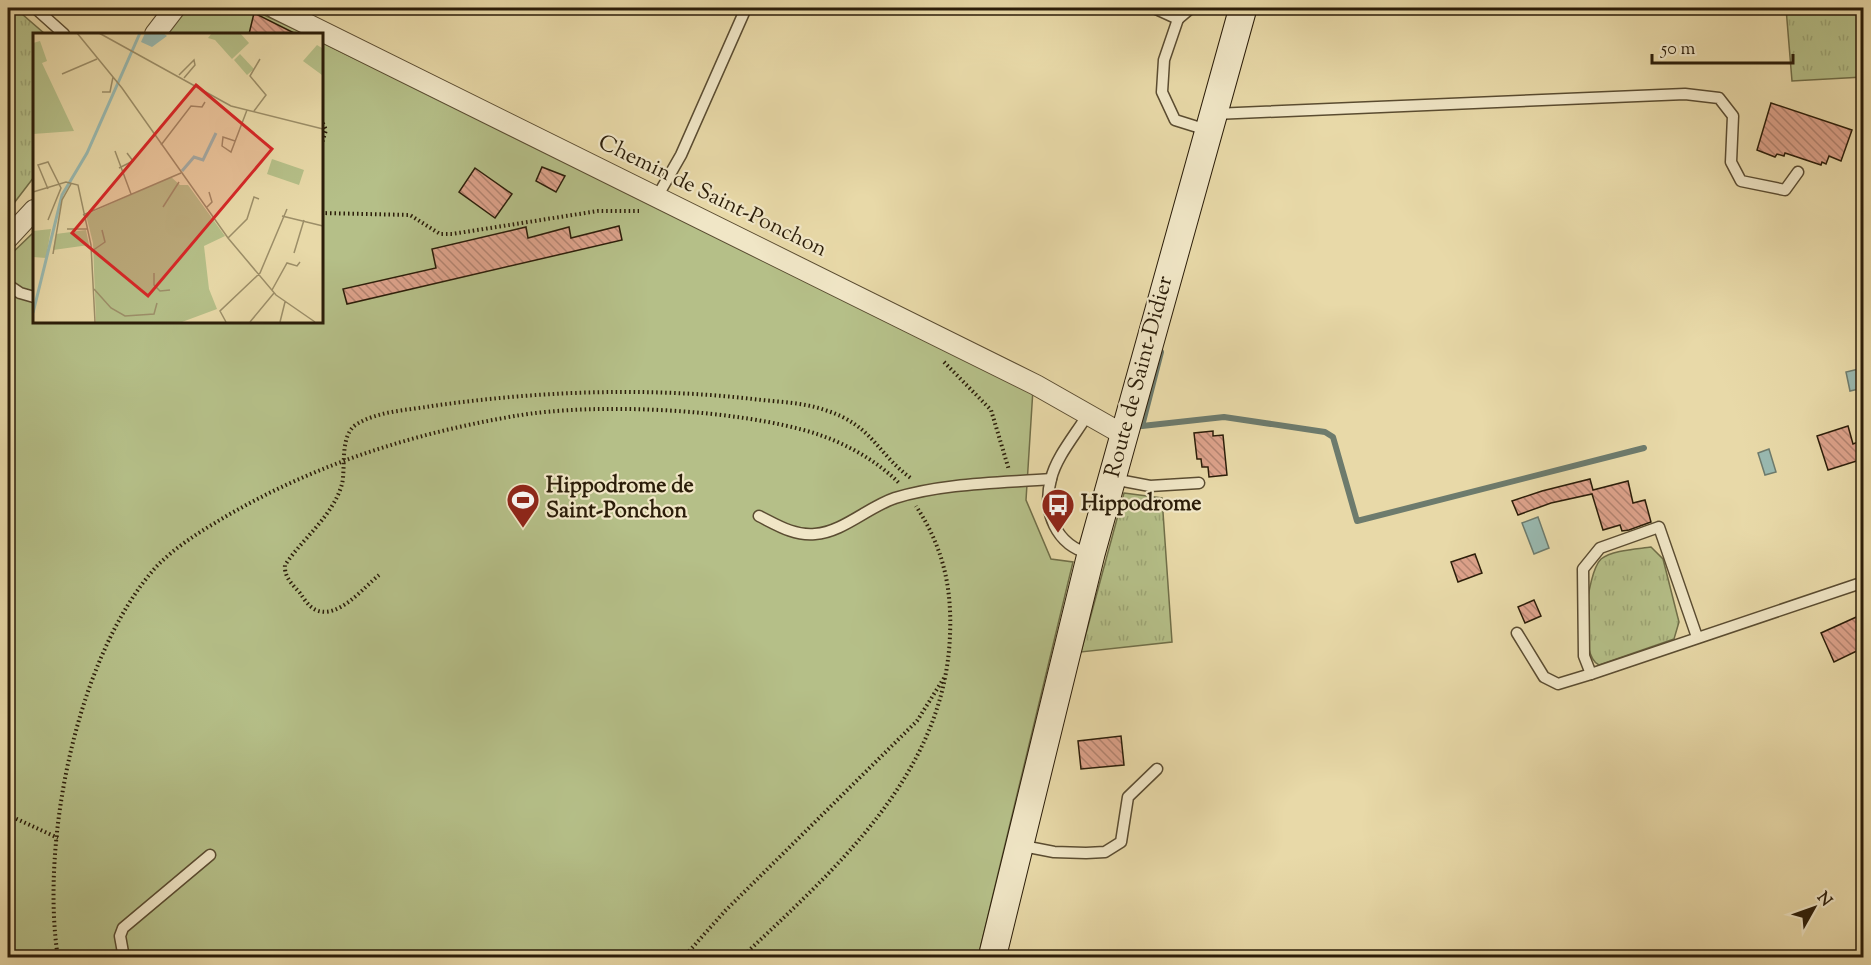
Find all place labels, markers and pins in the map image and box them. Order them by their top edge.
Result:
place label: Hippodrome de Saint-Ponchon [546,471,694,528]
sports icon: Hippodrome de Saint-Ponchon [505,482,541,529]
bus stop icon: Hippodrome [1040,487,1076,534]
place label: Hippodrome [1081,489,1202,521]

